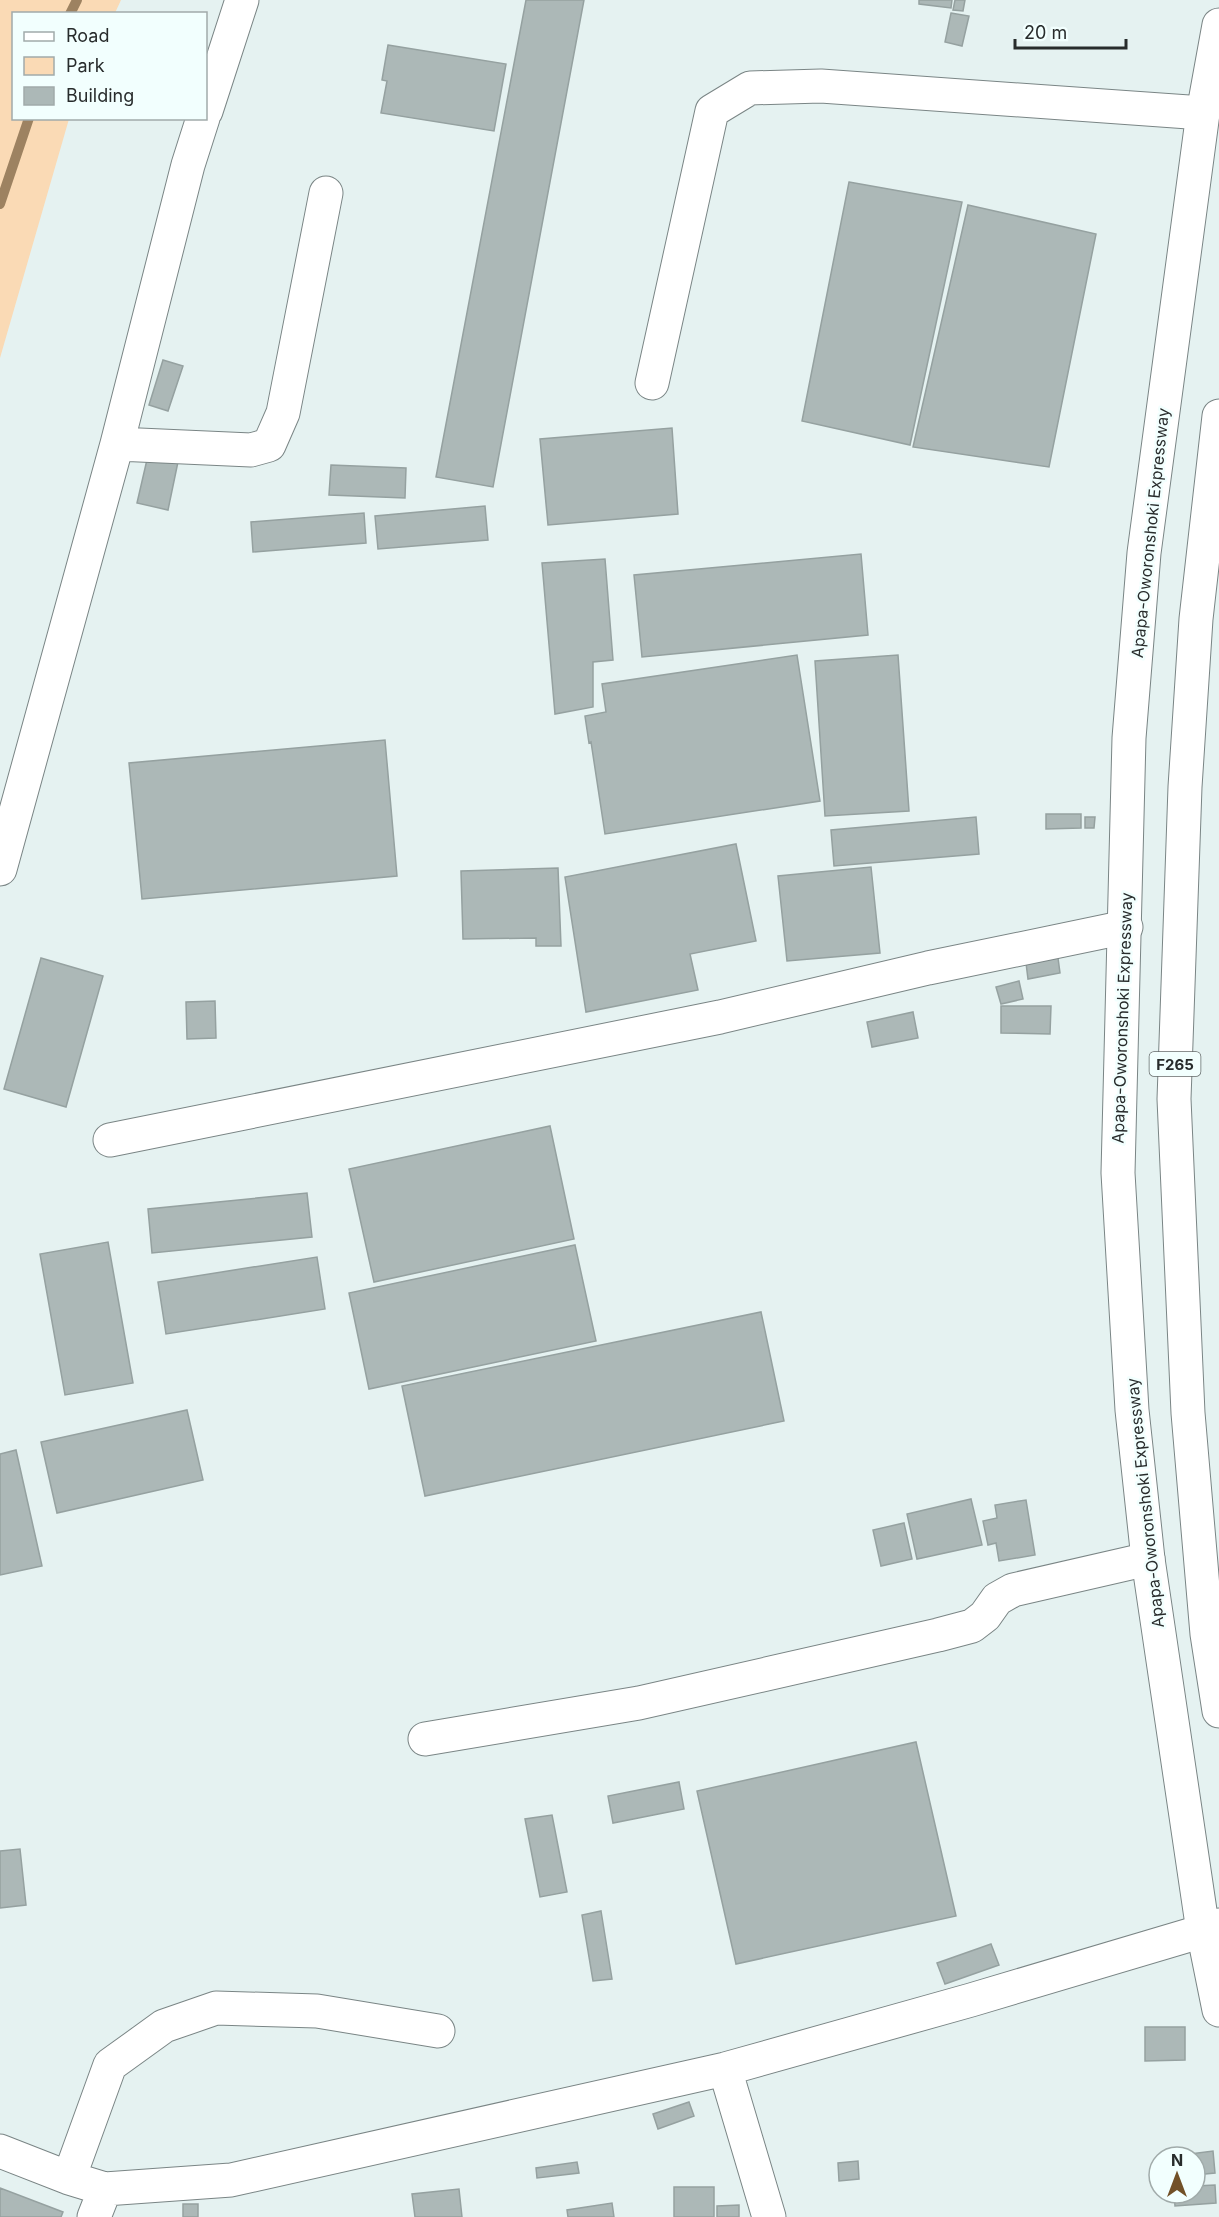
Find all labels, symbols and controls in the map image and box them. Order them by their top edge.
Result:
legend [12,12,207,120]
scale bar [1015,12,1126,50]
text: 20 m [1024,22,1067,43]
text: Road [66,25,109,46]
text: Park [66,55,105,76]
text: Building [66,85,134,106]
street label: Apapa-Oworonshoki Expressway [1127,407,1173,659]
street label: Apapa-Oworonshoki Expressway [1108,892,1136,1144]
road number: F265 [1150,1052,1200,1076]
street label: Apapa-Oworonshoki Expressway [1122,1377,1168,1629]
north arrow [1147,2145,1207,2205]
text: N [1171,2150,1183,2170]

